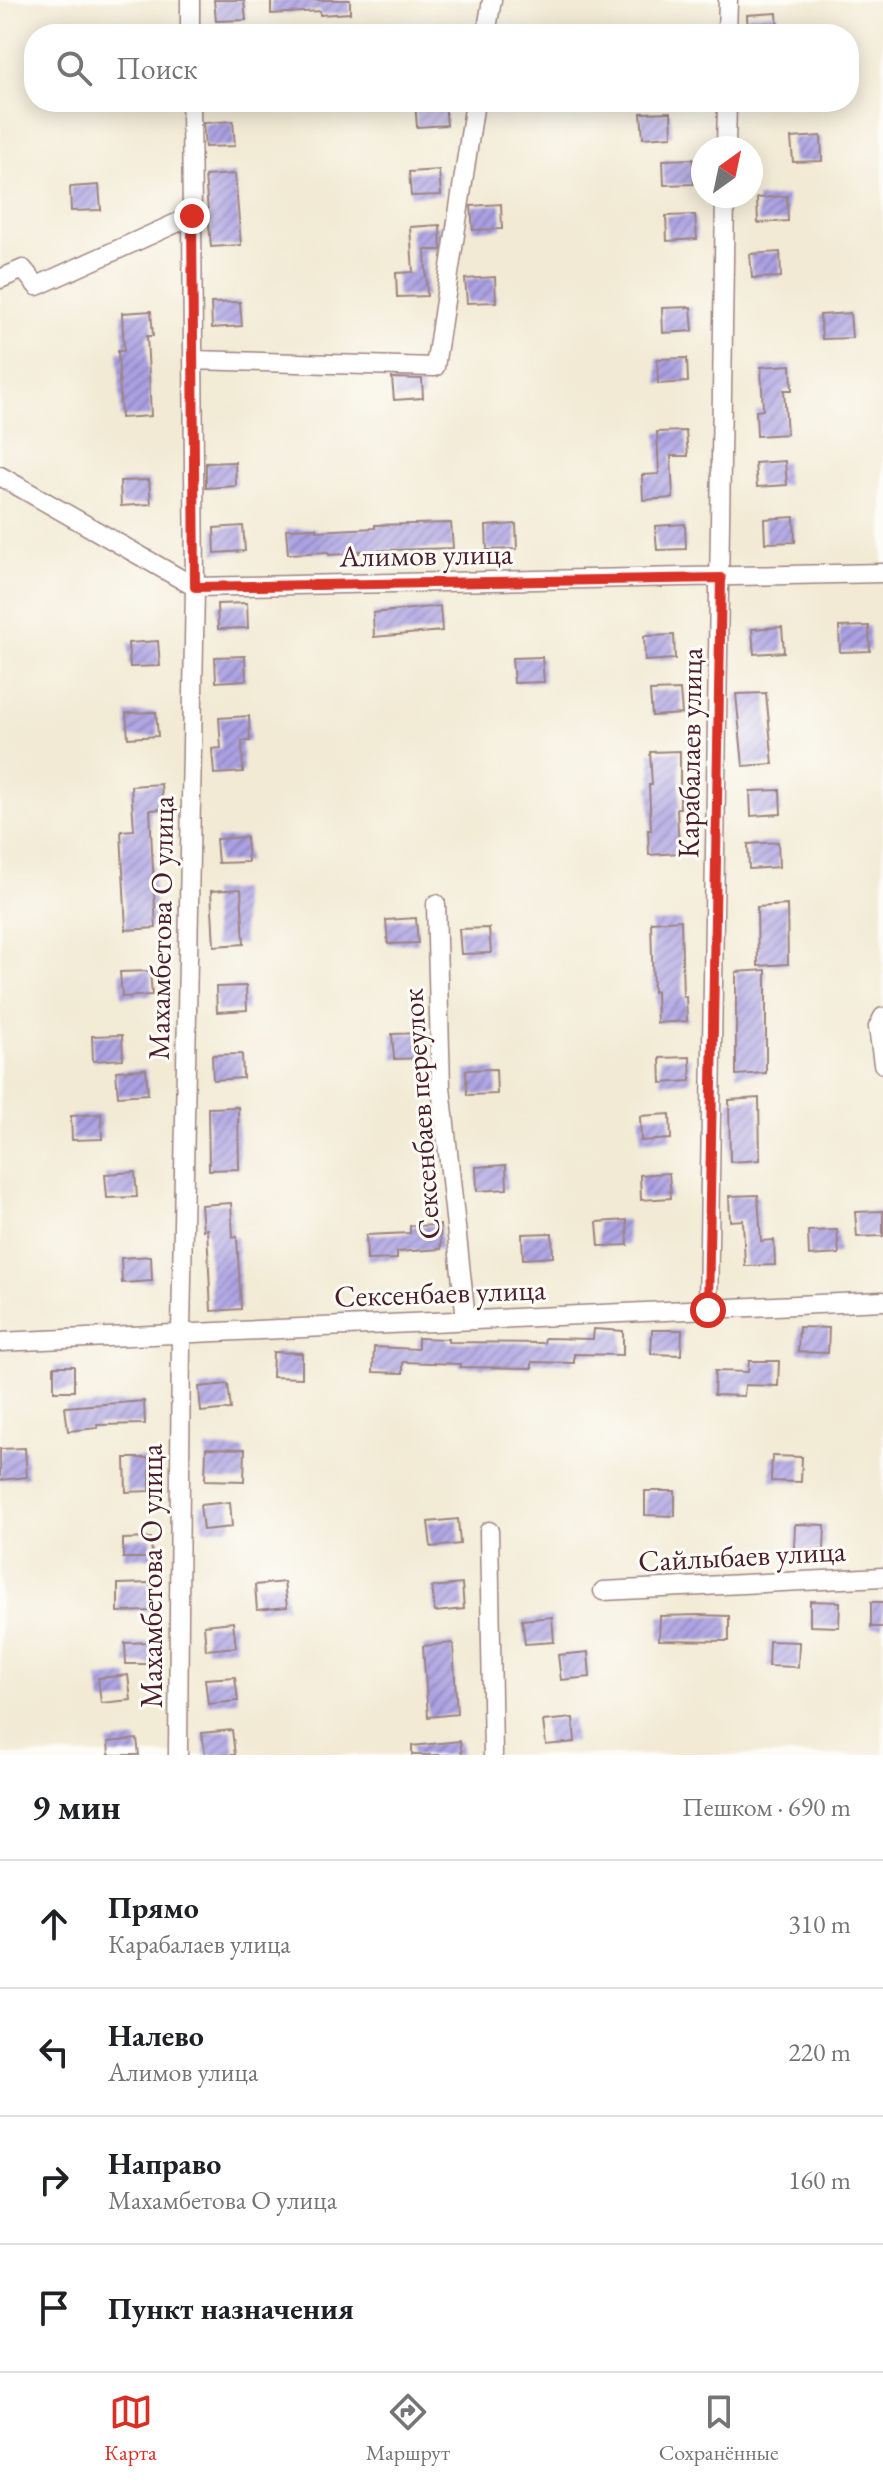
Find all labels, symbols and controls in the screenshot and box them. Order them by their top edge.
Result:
search box [24,24,859,112]
icon: search [52,46,96,90]
text: Поиск [116,49,198,88]
north arrow [691,136,763,208]
route end [174,198,210,234]
street label: Алимов улица [338,533,513,576]
street label: Карабалаев улица [668,647,711,859]
street label: Махамбетова О улица [139,796,182,1060]
street label: Сексенбаев переулок [392,987,449,1241]
street label: Сексенбаев улица [334,1269,546,1316]
route start [690,1292,726,1328]
street label: Махамбетова О улица [132,1444,171,1708]
street label: Сайлыбаев улица [637,1531,847,1580]
text: 9 мин [32,1785,121,1829]
text: Пешком · 690 m [682,1790,851,1824]
text: Прямо [108,1888,199,1927]
icon: ahead [32,1902,76,1946]
text: 310 m [788,1907,851,1941]
text: Карабалаев улица [108,1927,291,1961]
text: Налево [108,2016,204,2055]
icon: left [32,2030,76,2074]
text: 220 m [788,2035,851,2069]
text: Алимов улица [108,2055,258,2089]
text: Направо [108,2144,221,2183]
icon: right [32,2158,76,2202]
text: 160 m [788,2163,851,2197]
text: Махамбетова О улица [108,2183,337,2217]
icon: arrive [32,2286,76,2330]
text: Пункт назначения [108,2289,354,2328]
tab: Карта [104,2390,157,2467]
tab: Маршрут [366,2390,450,2467]
tab: Сохранённые [659,2390,779,2467]

